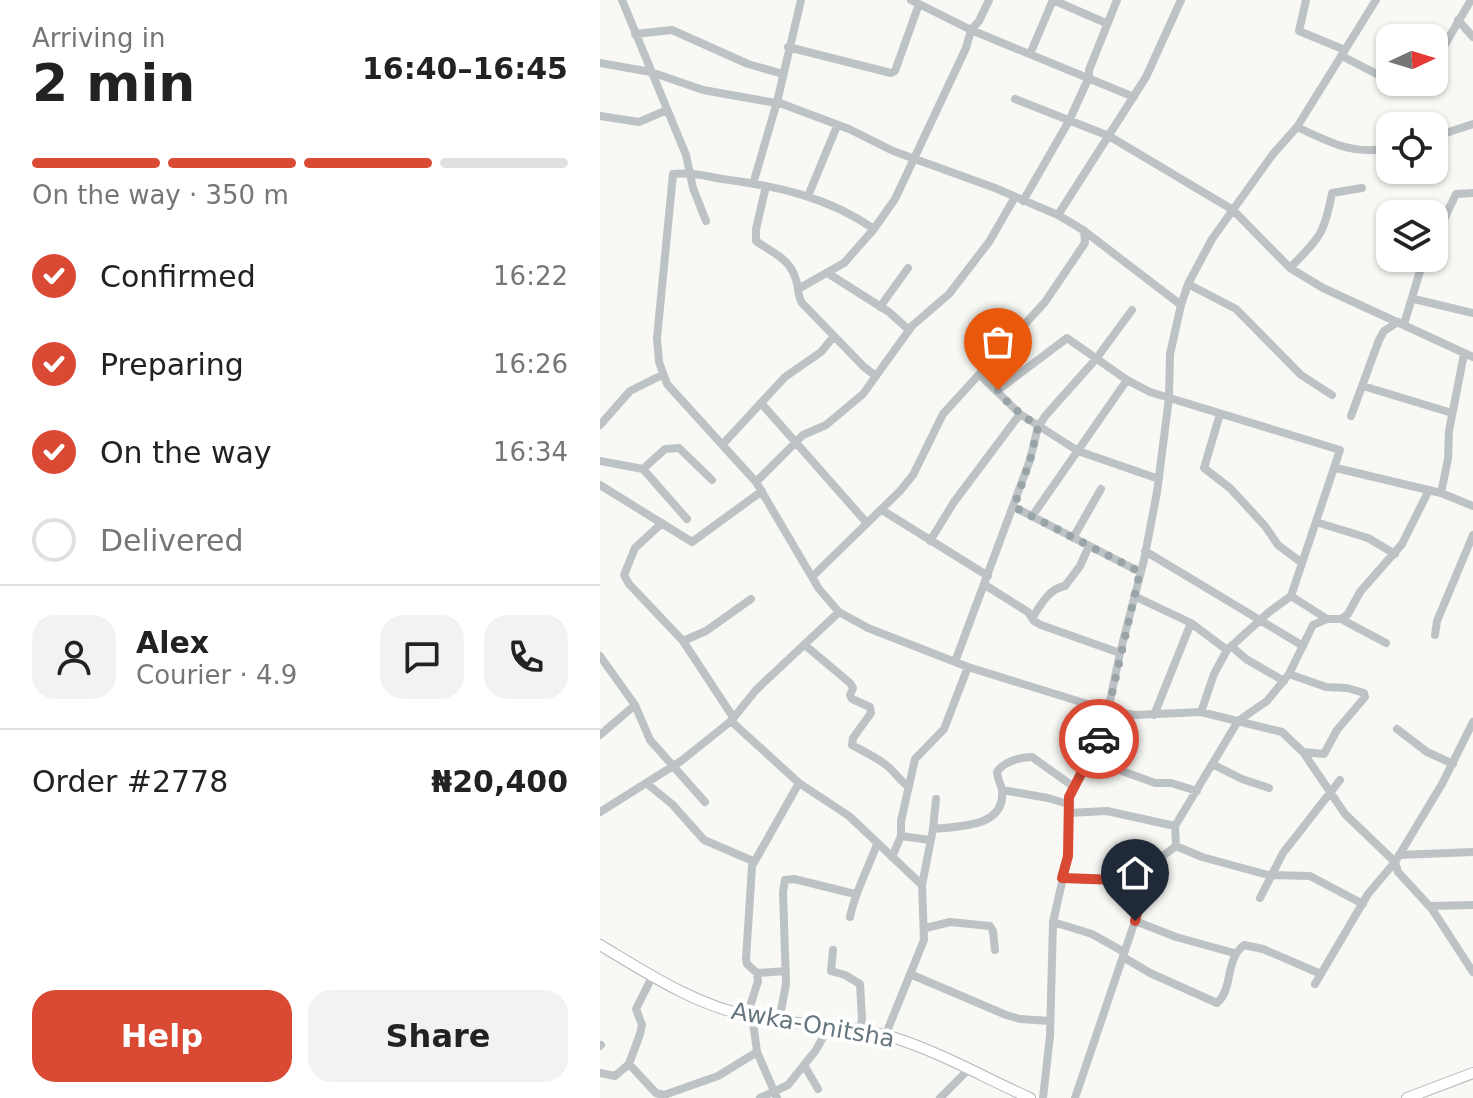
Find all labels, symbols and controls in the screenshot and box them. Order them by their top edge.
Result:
text: Arriving in [32,23,166,53]
north arrow [1376,24,1448,96]
map controls [1376,24,1448,272]
text: 16:40–16:45 [362,51,568,86]
text: 2 min [32,53,195,113]
button: locate [1376,112,1448,184]
text: On the way · 350 m [32,180,289,210]
button: layers [1376,200,1448,272]
icon: check [32,254,76,298]
text: Confirmed [100,259,256,294]
text: 16:22 [493,261,568,291]
pin [964,308,1032,390]
icon: bag [976,320,1020,364]
icon: check [32,342,76,386]
text: Preparing [100,347,244,382]
text: 16:26 [493,349,568,379]
icon: check [32,430,76,474]
text: On the way [100,435,272,470]
text: 16:34 [493,437,568,467]
text: Delivered [100,523,244,558]
button: person [32,615,116,699]
button: chat [380,615,464,699]
button: phone [484,615,568,699]
text: Alex [136,625,209,660]
text: Courier · 4.9 [136,660,297,690]
courier [1059,699,1139,779]
icon: car [1077,717,1121,761]
text: Order #2778 [32,764,228,799]
text: ₦20,400 [431,764,568,799]
pin [1101,839,1169,921]
icon: home [1113,851,1157,895]
button: Help [32,990,292,1082]
button: Share [308,990,568,1082]
street label: Awka-Onitsha [729,997,897,1053]

